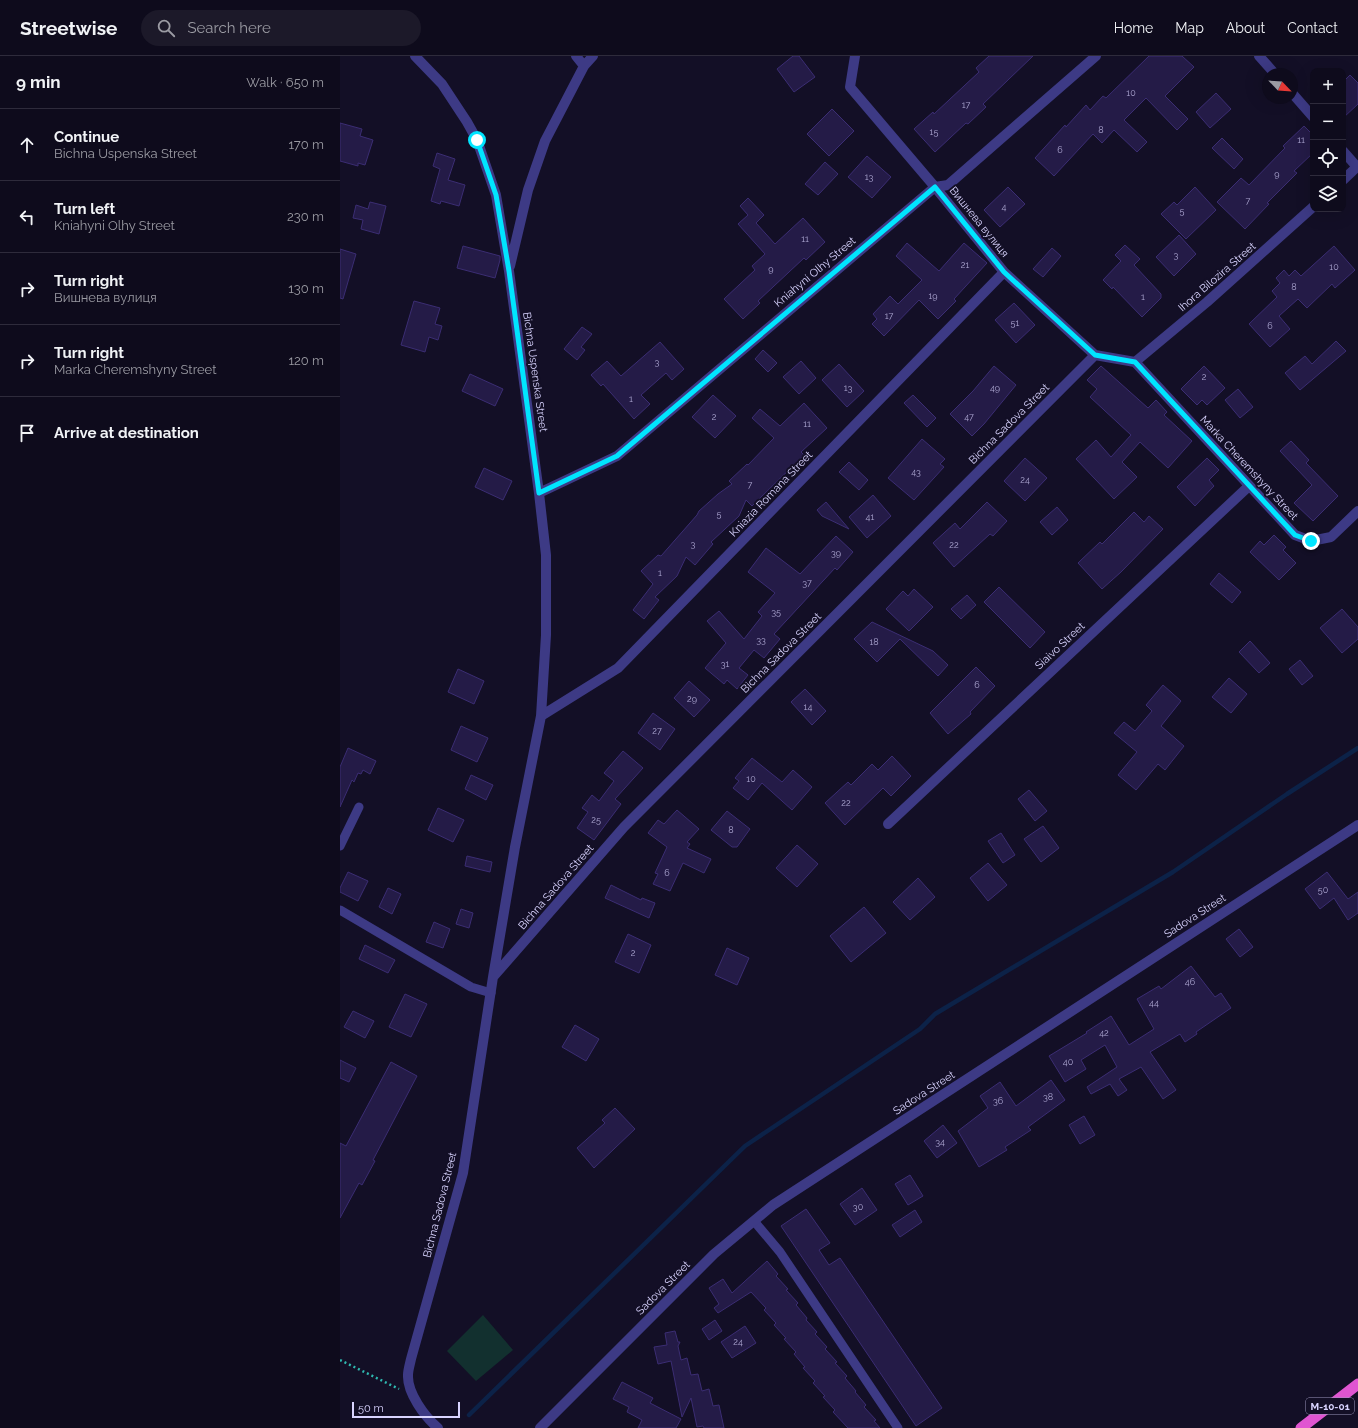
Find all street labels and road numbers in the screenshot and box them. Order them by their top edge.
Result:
street label: Вишнева вулиця [947,184,1011,260]
street label: Kniahyni Olhy Street [772,234,859,310]
street label: Ihora Bilozira Street [1176,240,1259,314]
street label: Bichna Uspenska Street [520,311,550,433]
street label: Bichna Sadova Street [966,381,1052,467]
street label: Marka Cheremshyny Street [1197,413,1301,523]
street label: Kniazia Romana Street [727,448,815,539]
street label: Bichna Sadova Street [738,610,824,696]
street label: Siaivo Street [1033,620,1088,672]
street label: Bichna Sadova Street [516,842,597,932]
street label: Sadova Street [1162,891,1229,941]
street label: Sadova Street [891,1068,958,1118]
street label: Bichna Sadova Street [421,1151,459,1259]
street label: Sadova Street [633,1258,693,1318]
road number: М-10-01 [1306,1398,1354,1414]

